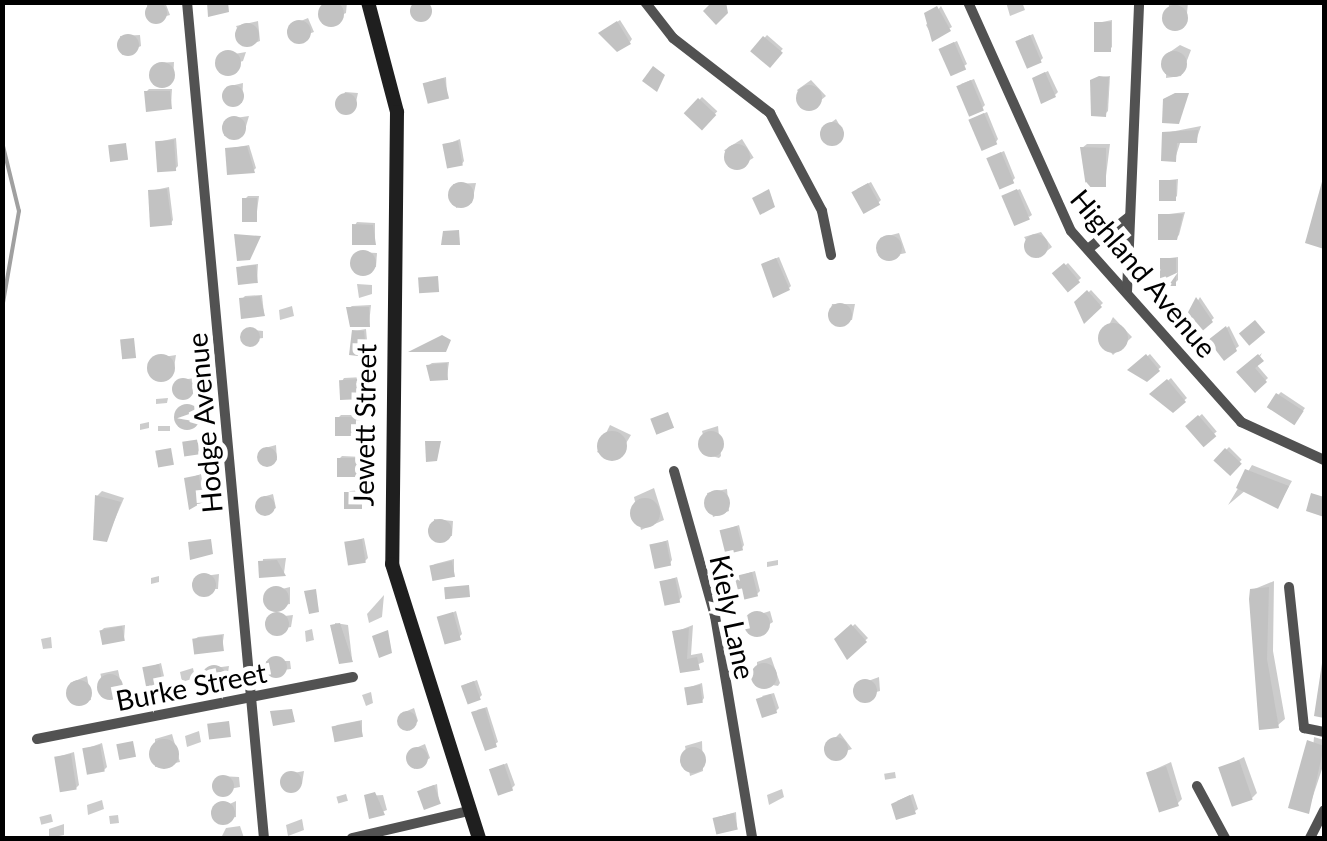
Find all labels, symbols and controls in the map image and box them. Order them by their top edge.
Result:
street label: Highland Avenue [1064,182,1224,364]
street label: Hodge Avenue [179,331,229,515]
street label: Jewett Street [346,343,382,507]
street label: Kiely Lane [703,551,763,683]
street label: Burke Street [113,655,269,717]

